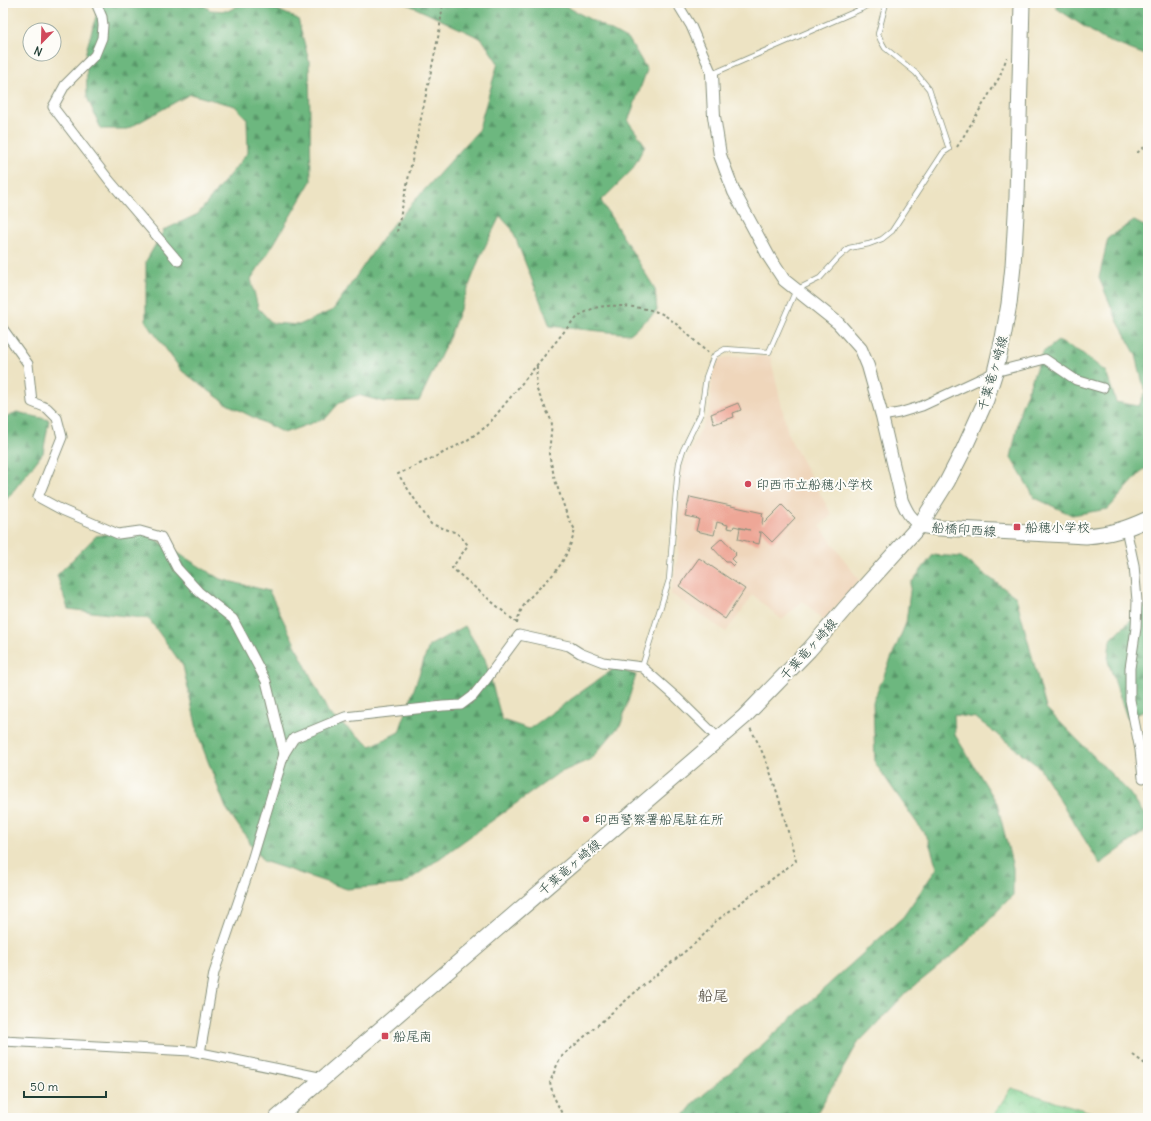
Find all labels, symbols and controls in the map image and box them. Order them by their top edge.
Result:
north arrow [22,22,62,62]
text: N [32,43,44,59]
street label: 千葉竜ヶ崎線 [974,332,1012,413]
place label: 印西市立船穂小学校 [756,476,873,493]
marker: 印西市立船穂小学校 [743,479,753,489]
street label: 船橋印西線 [931,519,998,540]
place label: 船穂小学校 [1025,519,1090,536]
marker: 船穂小学校 [1012,522,1022,532]
street label: 千葉竜ヶ崎線 [776,614,841,684]
place label: 印西警察署船尾駐在所 [594,811,724,828]
marker: 印西警察署船尾駐在所 [581,814,591,824]
street label: 千葉竜ヶ崎線 [534,835,605,899]
district label: 船尾 [698,986,728,1005]
place label: 船尾南 [393,1028,432,1045]
marker: 船尾南 [380,1031,390,1041]
scale bar [24,1073,106,1099]
text: 50 m [30,1079,59,1094]

